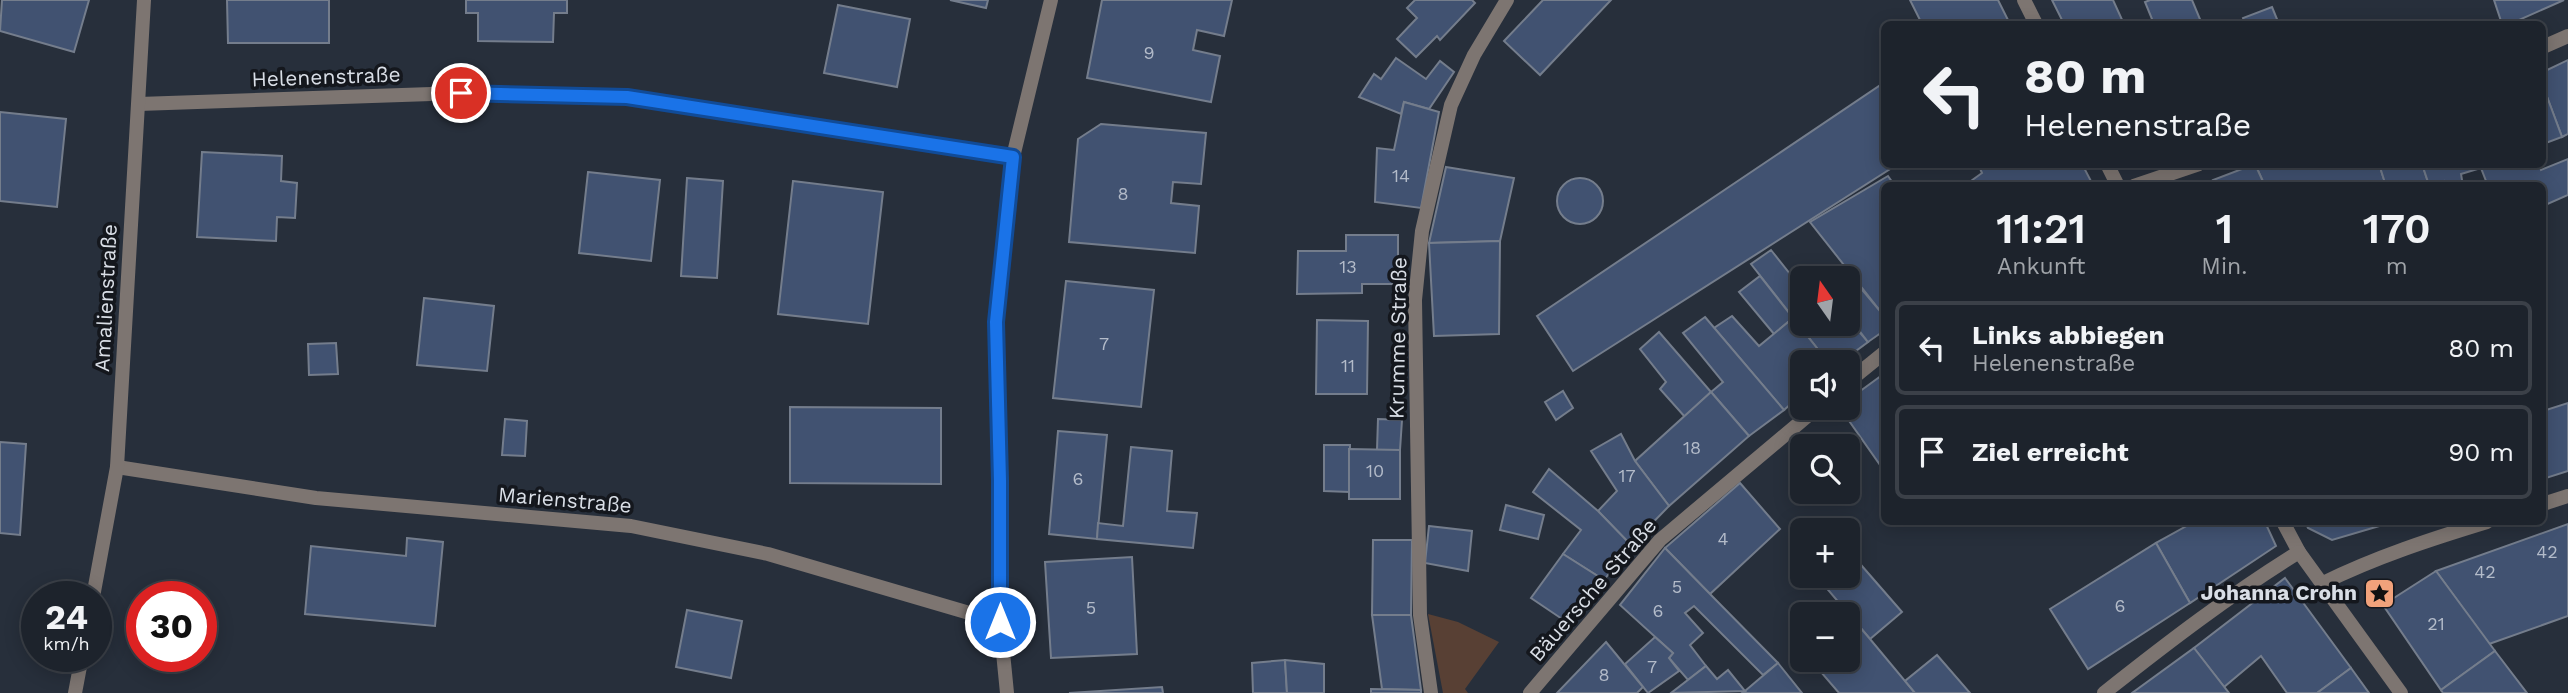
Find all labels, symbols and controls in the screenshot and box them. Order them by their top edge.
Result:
house number: 9 [1143,42,1155,63]
text: 80 m [2024,47,2146,105]
icon: left [1909,49,2000,140]
street label: Helenenstraße [251,61,401,92]
pin [431,63,491,123]
icon: arrive [442,74,480,112]
text: Helenenstraße [2024,106,2251,144]
house number: 14 [1392,165,1410,186]
house number: 8 [1117,183,1129,204]
text: 11:21 [1996,204,2086,253]
text: 1 [2216,204,2233,253]
text: 170 [2363,204,2431,253]
street label: Amalienstraße [89,223,122,373]
text: Ankunft [1997,253,2085,280]
text: Min. [2201,253,2247,280]
text: m [2386,253,2408,280]
house number: 13 [1339,256,1357,277]
street label: Krumme Straße [1384,257,1411,419]
north arrow [1790,266,1860,336]
map controls [1790,266,1860,672]
text: Links abbiegen [1972,320,2165,350]
icon: left [1913,329,1951,367]
house number: 7 [1099,333,1109,354]
text: 80 m [2448,333,2514,363]
button: sound [1790,350,1860,420]
text: Helenenstraße [1972,350,2135,377]
house number: 11 [1341,355,1355,376]
icon: arrive [1913,433,1951,471]
button: search [1790,434,1860,504]
house number: 18 [1683,437,1701,458]
text: Ziel erreicht [1972,437,2129,467]
text: 90 m [2448,437,2514,467]
house number: 10 [1366,460,1384,481]
house number: 17 [1618,465,1636,486]
house number: 6 [1073,468,1083,489]
street label: Marienstraße [497,481,633,518]
street label: Bäuersche Straße [1524,513,1662,666]
button: + [1790,518,1860,588]
house number: 4 [1718,528,1729,549]
house number: 42 [2536,541,2558,562]
house number: 42 [2474,561,2496,582]
house number: 5 [1672,576,1682,597]
place icon: Johanna Crohn [2363,576,2397,610]
place label: Johanna Crohn [2201,580,2357,605]
speed limit sign: 30 [126,581,217,672]
position arrow [963,585,1037,659]
house number: 6 [2115,595,2125,616]
text: 24 [45,596,88,638]
house number: 5 [1086,597,1096,618]
house number: 6 [1653,600,1663,621]
button: − [1790,602,1860,672]
house number: 21 [2427,613,2445,634]
text: km/h [43,633,90,654]
house number: 7 [1647,656,1657,677]
house number: 8 [1598,664,1610,685]

